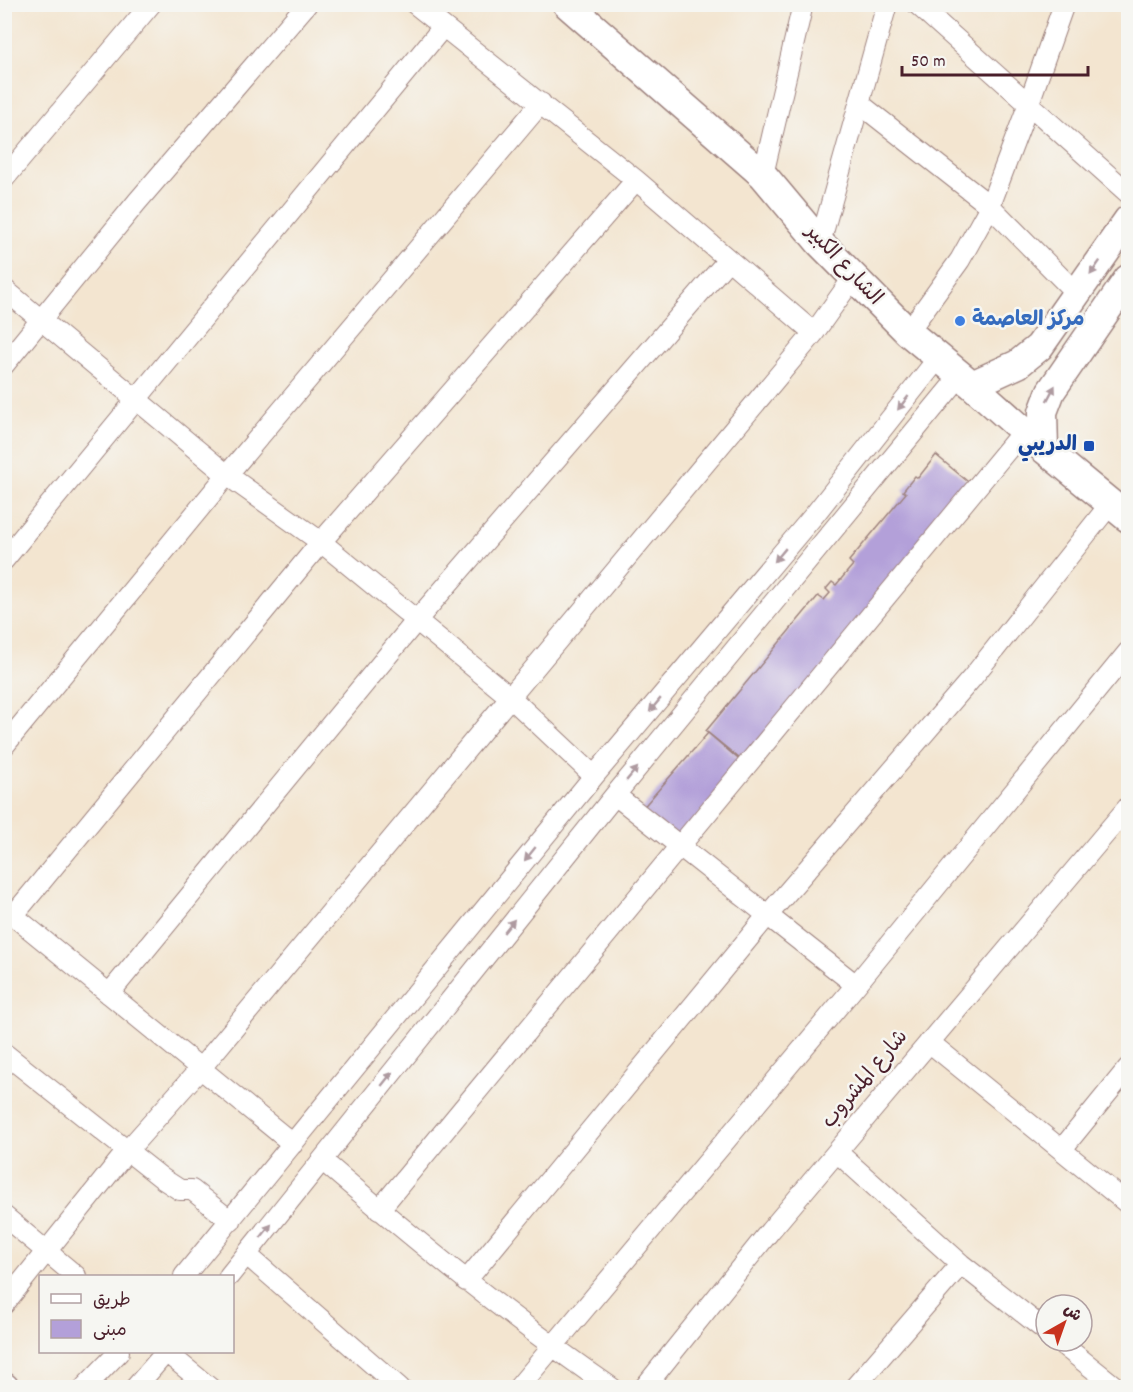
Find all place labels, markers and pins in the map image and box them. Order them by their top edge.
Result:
place label: مركز العاصمة [972,306,1085,336]
marker: مركز العاصمة [953,314,967,328]
place label: الدريبي [1018,431,1077,462]
marker: الدريبي [1082,439,1096,453]

